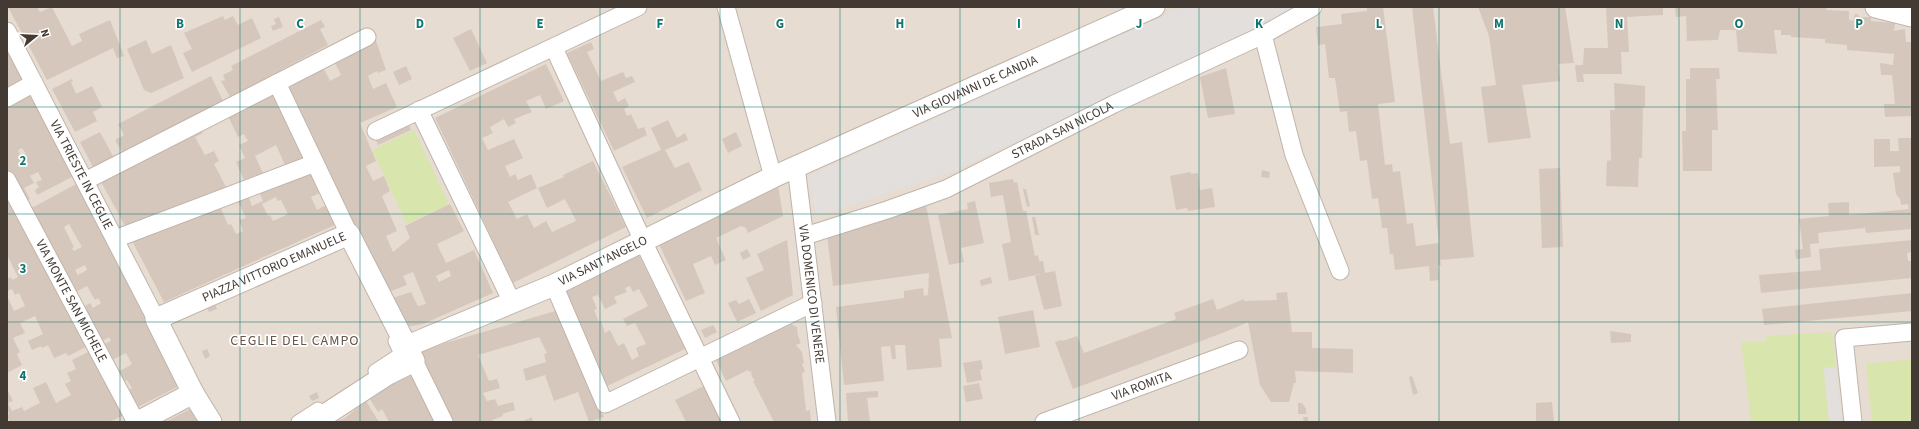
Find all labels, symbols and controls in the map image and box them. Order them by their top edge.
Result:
text: B [176,15,184,33]
text: C [296,15,304,33]
text: D [416,15,424,33]
text: E [536,15,544,33]
text: F [657,15,664,33]
text: G [776,15,784,33]
text: H [896,15,904,33]
text: I [1017,15,1021,33]
text: J [1136,15,1142,33]
text: K [1255,15,1264,33]
text: L [1376,15,1383,33]
text: M [1494,15,1504,33]
text: N [1615,15,1623,33]
text: O [1735,15,1744,33]
text: P [1855,15,1863,33]
north arrow [16,16,56,56]
text: N [37,27,53,39]
street label: VIA GIOVANNI DE CANDIA [910,51,1041,123]
street label: STRADA SAN NICOLA [1008,96,1117,163]
street label: VIA TRIESTE IN CEGLIE [46,117,117,233]
text: 2 [20,152,27,170]
street label: VIA DOMENICO DI VENERE [794,223,829,365]
street label: PIAZZA VITTORIO EMANUELE [199,227,349,307]
street label: VIA SANT'ANGELO [556,231,650,290]
street label: VIA MONTE SAN MICHELE [31,236,112,366]
text: 3 [20,260,27,278]
district label: CEGLIE DEL CAMPO [230,331,360,351]
street label: VIA ROMITA [1109,366,1175,405]
text: 4 [20,367,27,385]

